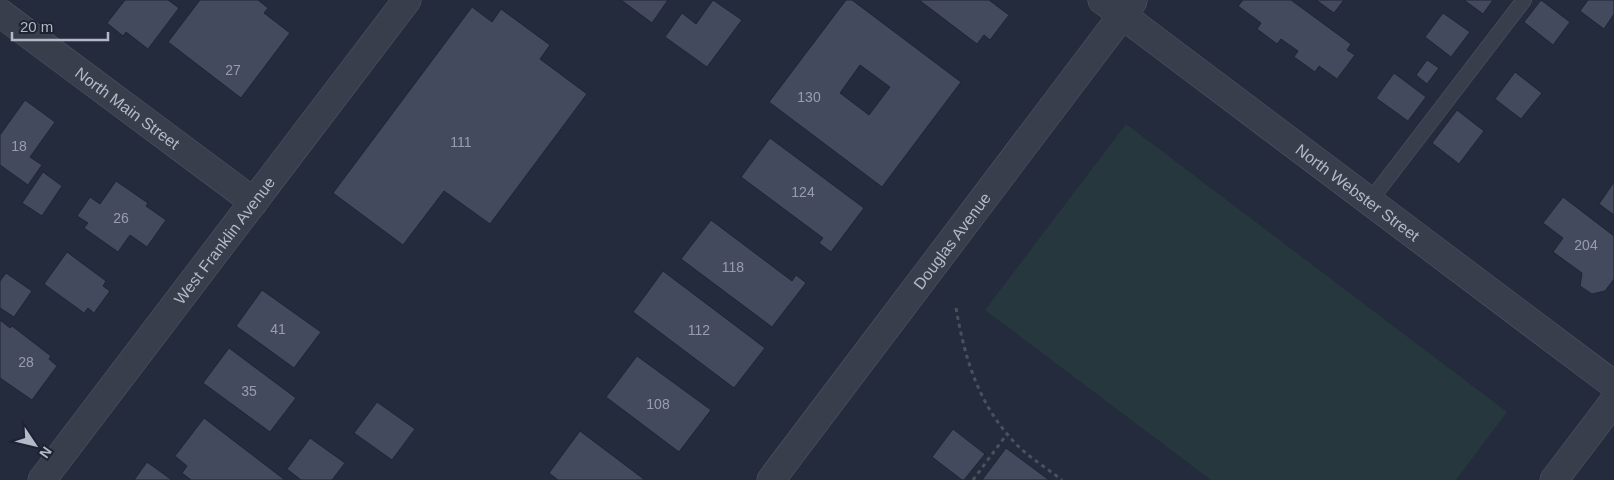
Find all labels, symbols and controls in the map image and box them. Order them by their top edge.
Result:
scale bar [12,10,109,42]
text: 20 m [20,18,53,35]
house number: 27 [225,62,241,78]
street label: North Main Street [72,64,183,153]
house number: 130 [797,89,821,105]
house number: 111 [450,134,472,150]
house number: 18 [11,138,27,154]
street label: North Webster Street [1292,141,1423,245]
street label: West Franklin Avenue [171,174,278,308]
house number: 124 [791,184,815,200]
street label: Douglas Avenue [910,189,994,292]
house number: 26 [113,210,129,226]
house number: 204 [1574,237,1598,253]
house number: 118 [722,259,744,275]
house number: 41 [270,321,286,337]
house number: 112 [688,322,710,338]
house number: 28 [18,354,34,370]
house number: 35 [241,383,257,399]
house number: 108 [646,396,670,412]
north arrow [10,420,60,470]
text: N [36,444,55,461]

